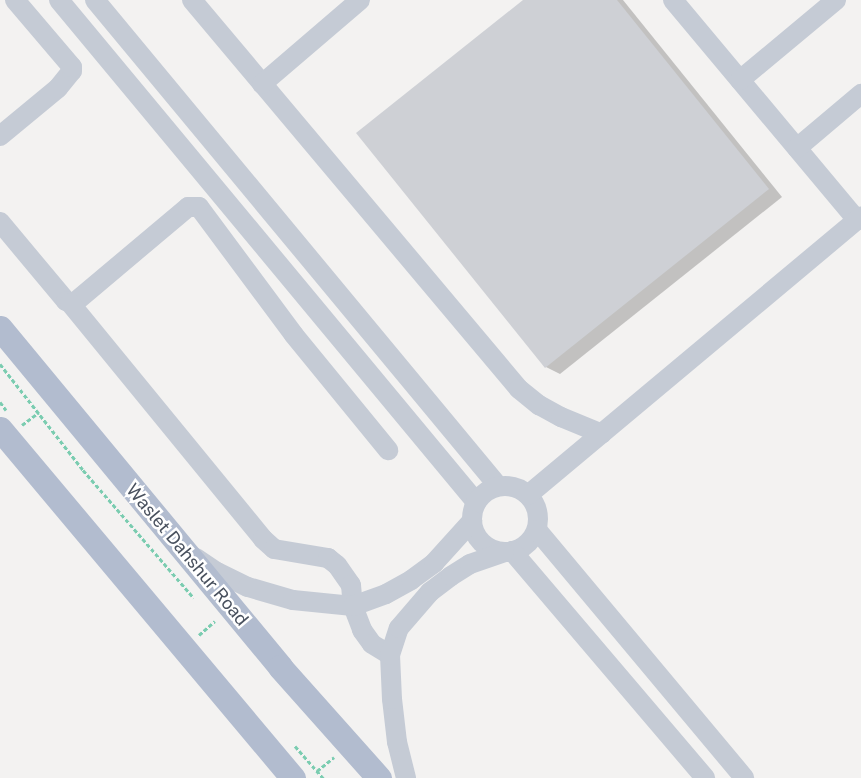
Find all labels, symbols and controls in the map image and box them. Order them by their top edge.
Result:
street label: Waslet Dahshur Road [121,480,253,630]

